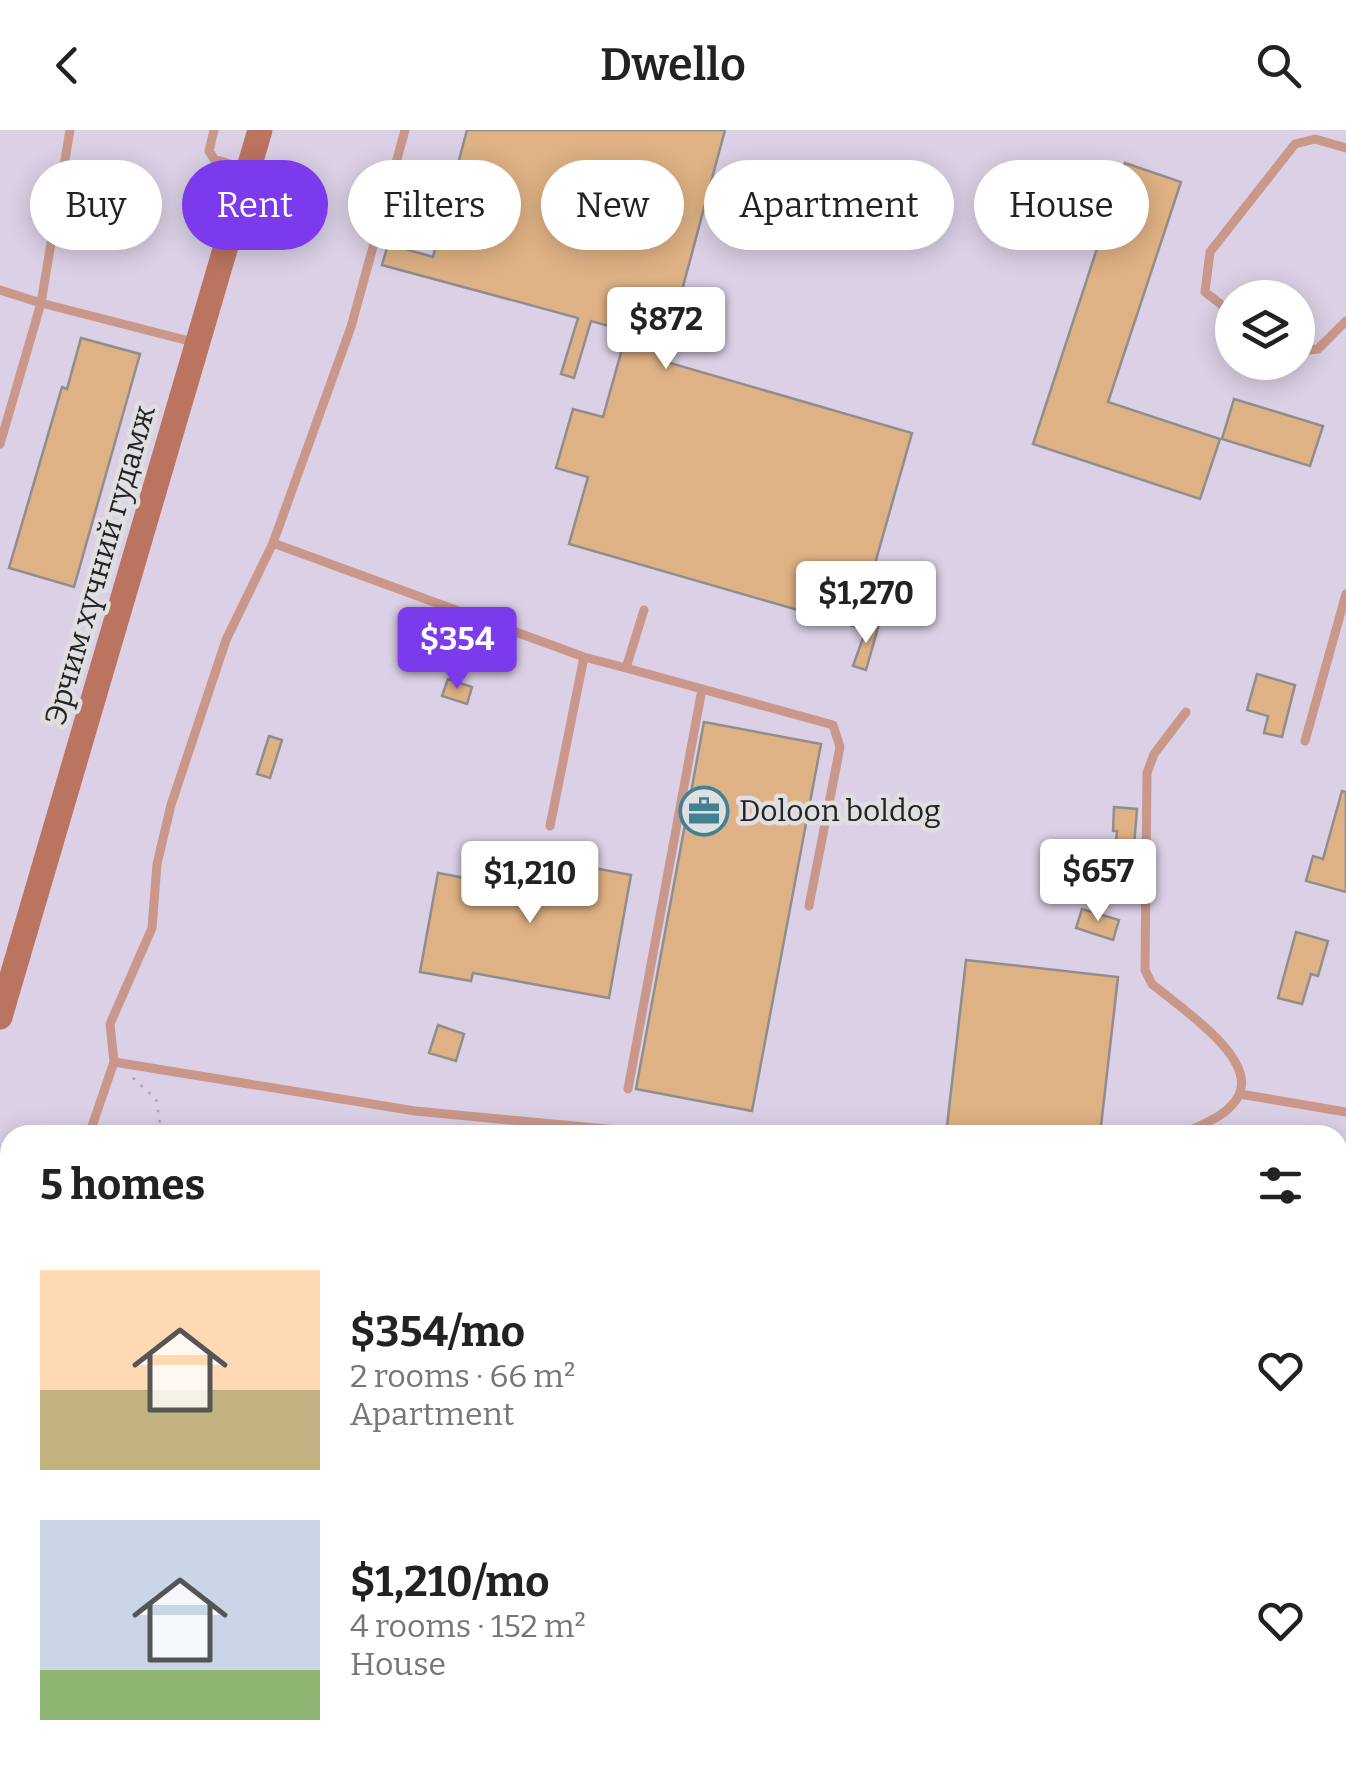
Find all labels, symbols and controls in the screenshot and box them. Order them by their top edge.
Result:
icon: back [40,38,95,93]
text: Dwello [600,38,746,92]
icon: search [1251,38,1306,93]
chip: Buy [30,160,162,250]
chip: Rent [182,160,328,250]
chip: Filters [348,160,521,250]
chip: New [541,160,684,250]
chip: Apartment [704,160,954,250]
chip: House [974,160,1149,250]
map controls [1215,280,1315,380]
button: layers [1215,280,1315,380]
pin: $872 [607,287,725,372]
text: $872 [629,300,703,338]
street label: Эрчим хүчний гудамж [37,401,163,729]
pin: $1,270 [785,561,947,646]
text: $1,270 [818,574,914,612]
pin: $354 [398,607,516,692]
text: $354 [420,620,494,658]
office icon: Doloon boldog [678,785,730,837]
place label: Doloon boldog [739,793,941,829]
pin: $657 [1039,839,1157,924]
pin: $1,210 [449,841,611,926]
text: $657 [1062,852,1134,890]
text: $1,210 [483,854,577,892]
icon: filters [1253,1158,1308,1213]
text: 5 homes [40,1160,205,1210]
text: $354/mo [350,1307,525,1357]
icon: home [120,1310,240,1430]
icon: heart [1253,1343,1308,1398]
text: 2 rooms · 66 m² [350,1357,575,1395]
text: Apartment [350,1395,514,1433]
text: $1,210/mo [350,1557,550,1607]
icon: home [120,1560,240,1680]
icon: heart [1253,1593,1308,1648]
text: 4 rooms · 152 m² [350,1607,586,1645]
text: House [350,1645,446,1683]

